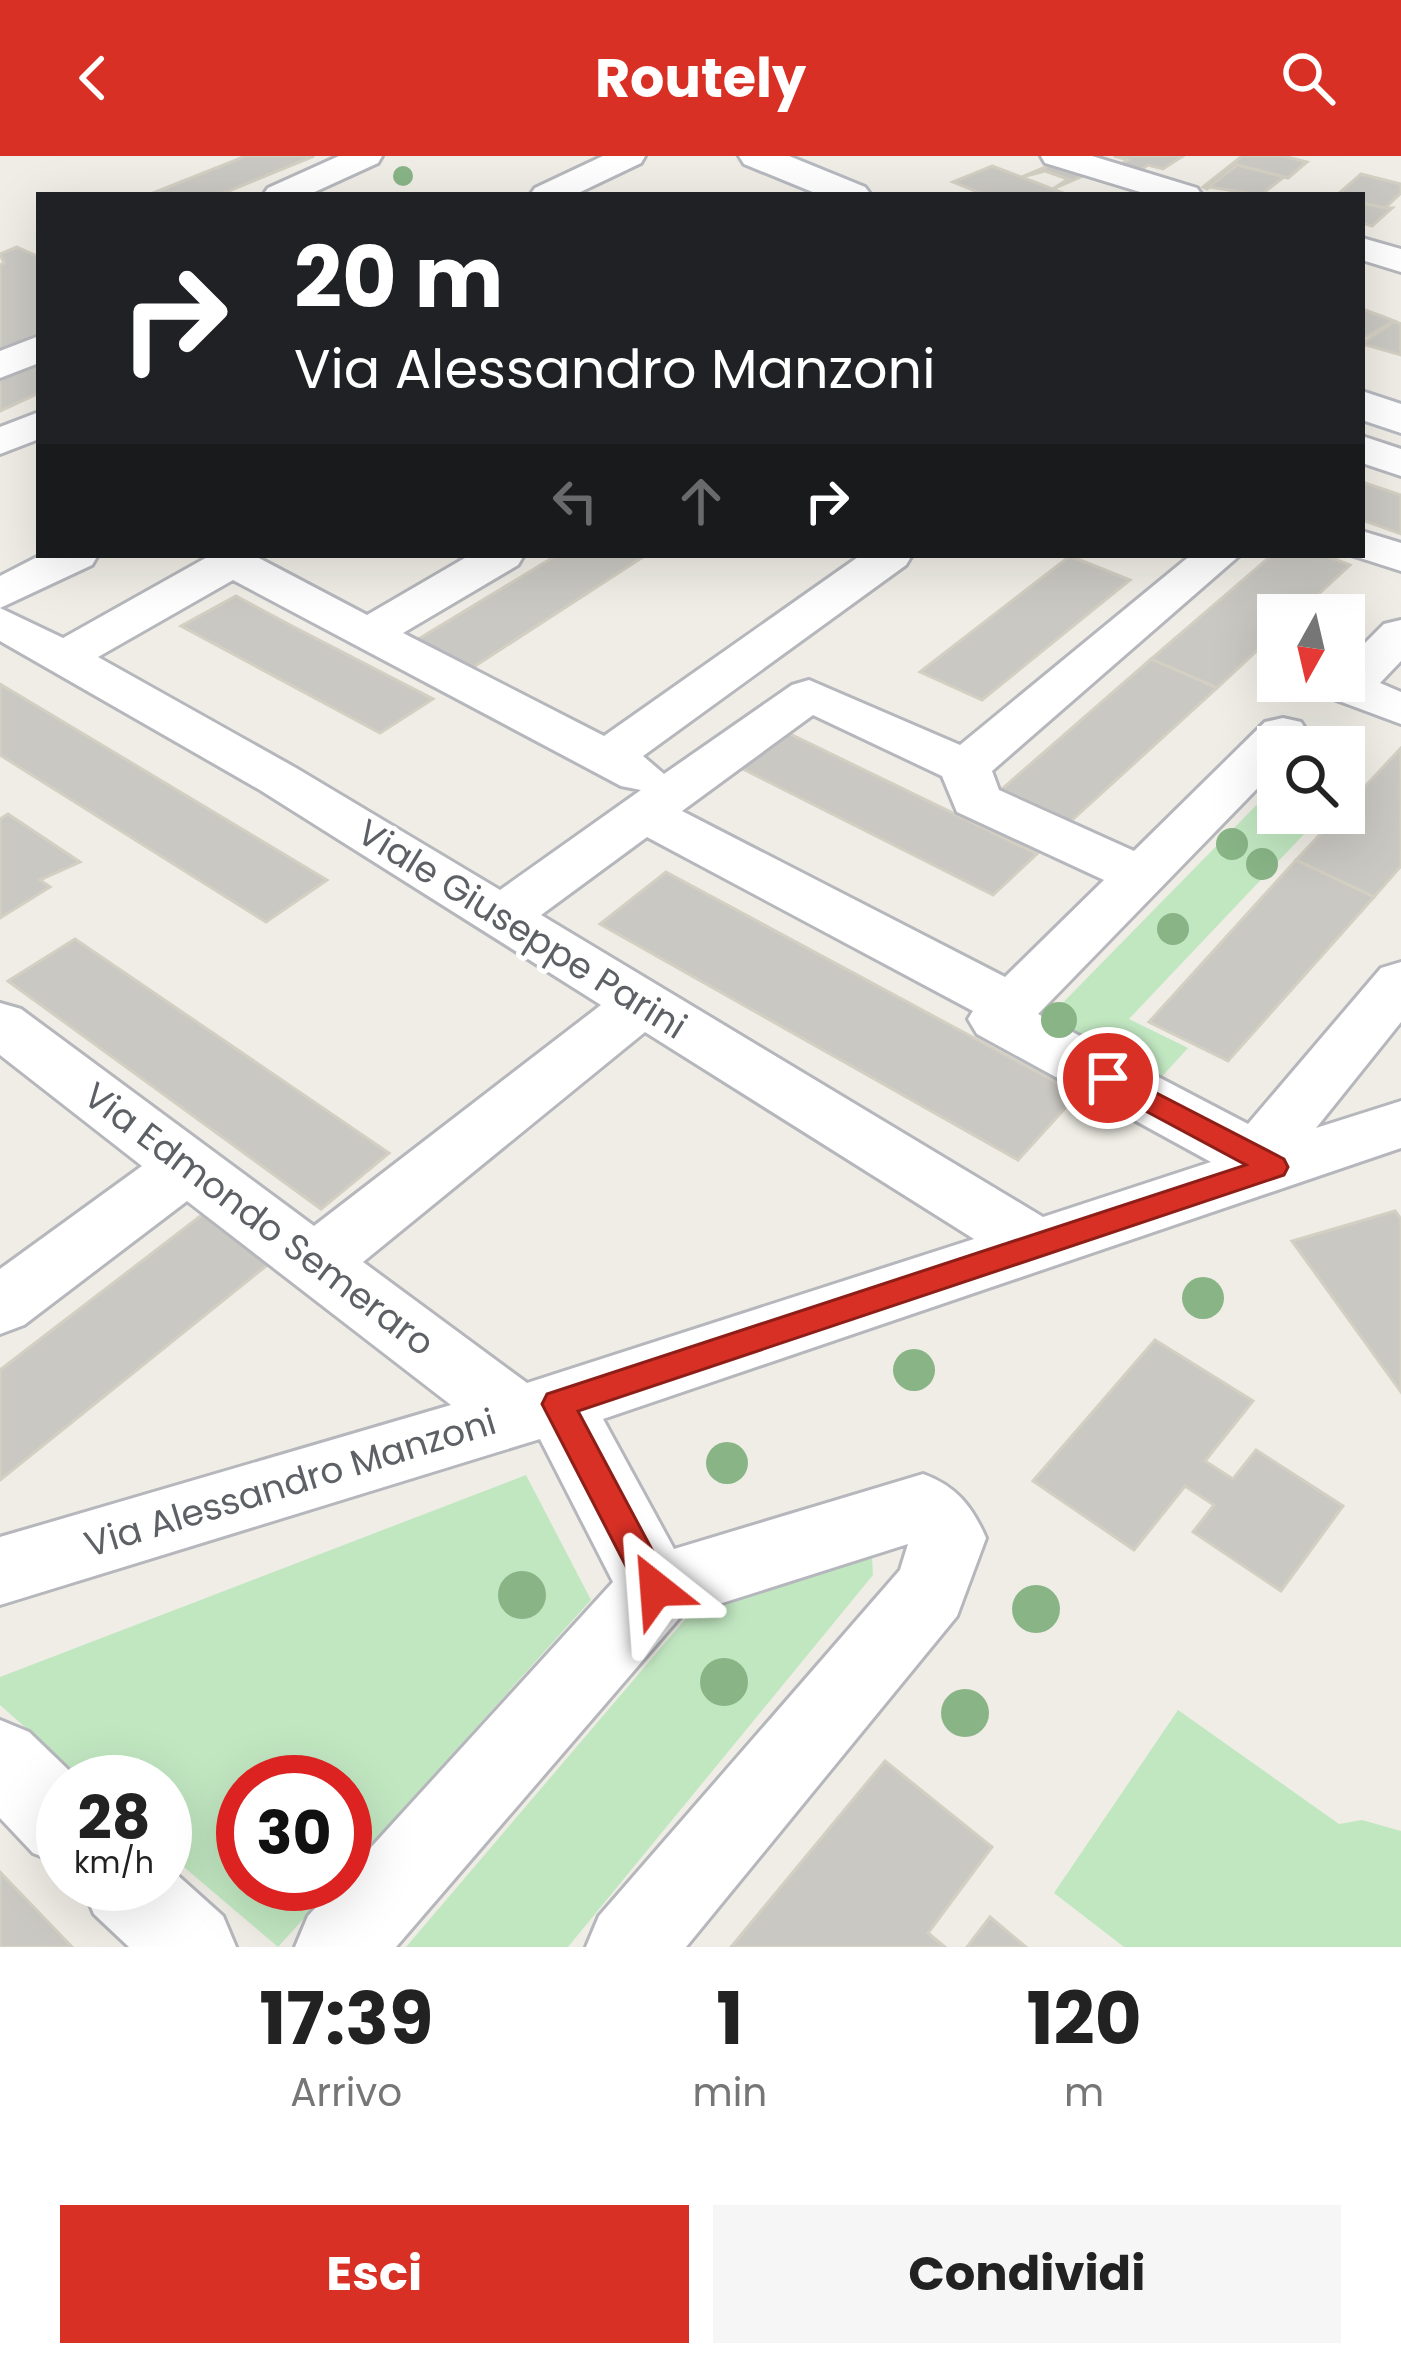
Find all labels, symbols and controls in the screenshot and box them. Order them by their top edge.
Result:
text: Routely [595,40,806,116]
icon: back [60,45,126,111]
icon: search [1275,45,1341,111]
text: 20 m [294,219,504,336]
icon: right [96,240,252,396]
text: Via Alessandro Manzoni [294,331,935,407]
icon: left [542,468,608,534]
icon: ahead [668,468,734,534]
icon: right [794,468,860,534]
north arrow [1257,594,1365,702]
map controls [1257,594,1365,834]
button: search [1257,726,1365,834]
street label: Viale Giuseppe Parini [348,807,696,1051]
pin [1057,1027,1159,1129]
icon: arrive [1075,1045,1141,1111]
street label: Via Edmondo Semeraro [73,1070,445,1368]
street label: Via Alessandro Manzoni [78,1396,502,1570]
position arrow [593,1526,719,1652]
speed limit sign: 30 [216,1755,372,1911]
text: 28 [77,1776,151,1860]
text: km/h [74,1841,154,1884]
text: 17:39 [259,1968,433,2069]
text: 1 [716,1968,743,2069]
text: 120 [1027,1968,1142,2069]
text: Arrivo [290,2065,402,2120]
text: min [692,2065,767,2120]
text: m [1064,2065,1104,2120]
button: Esci [60,2205,689,2343]
button: Condividi [713,2205,1341,2343]

